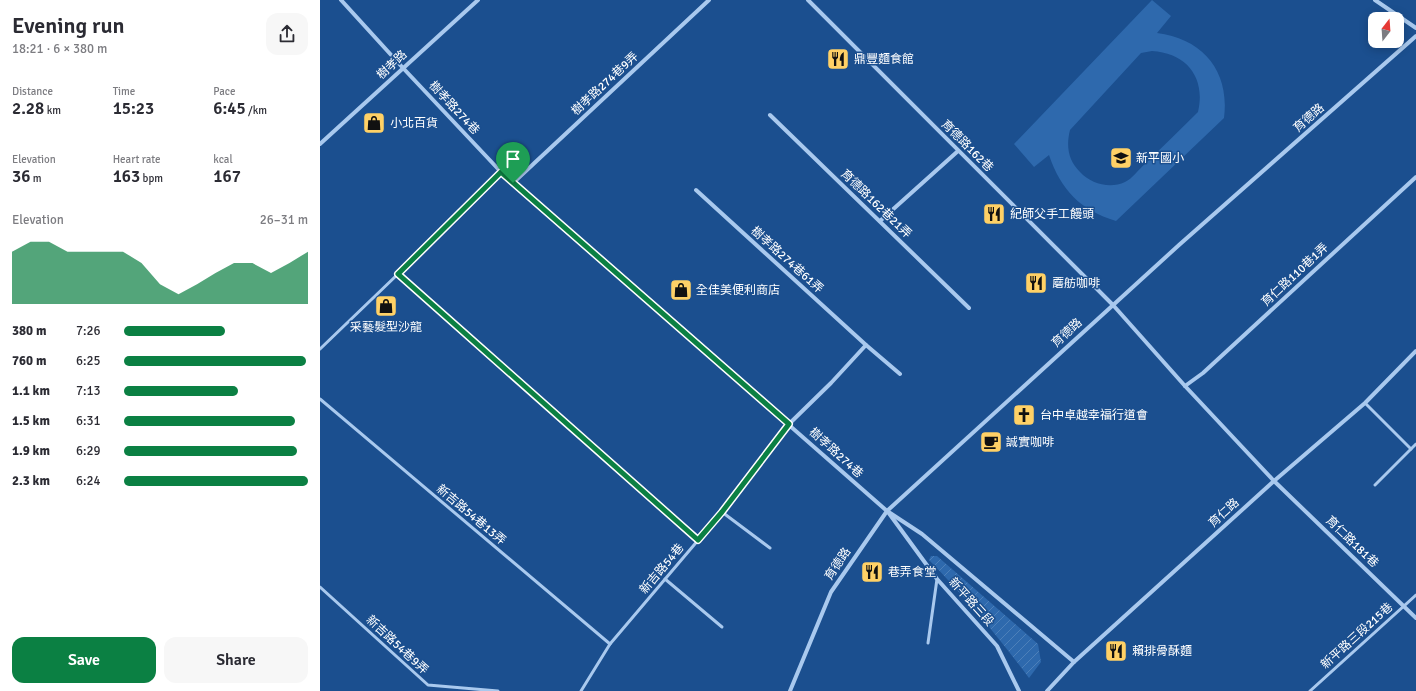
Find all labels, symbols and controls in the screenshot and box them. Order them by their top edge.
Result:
text: Evening run [12,12,125,39]
north arrow [1368,12,1404,48]
map controls [1368,12,1404,48]
button: share [266,13,308,55]
text: 18:21 · 6 × 380 m [12,41,107,57]
restaurant icon: 鼎豐麵食館 [825,46,851,72]
street label: 樹孝路 [374,47,410,83]
street label: 樹孝路274巷9弄 [568,49,642,119]
place label: 鼎豐麵食館 [854,52,914,67]
street label: 樹孝路274巷 [426,78,482,138]
text: Distance [12,85,53,98]
text: Time [113,85,135,98]
text: Pace [213,85,236,98]
text: 2.28 [12,98,44,119]
text: 15:23 [113,98,154,119]
text: 6:45 [213,98,246,119]
street label: 育德路 [1290,101,1328,135]
text: km [44,104,61,117]
text: /km [246,104,267,117]
shop icon: 小北百貨 [361,110,387,136]
place label: 小北百貨 [390,116,438,131]
street label: 育德路162巷 [938,117,996,175]
pin [496,142,530,183]
school or university icon: 新平國小 [1108,145,1134,171]
icon: arrive [502,148,524,170]
place label: 新平國小 [1136,151,1184,166]
text: Elevation [12,153,56,166]
text: Heart rate [113,153,160,166]
text: kcal [213,153,233,166]
text: 36 [12,166,30,187]
text: 163 [113,166,140,187]
text: 167 [213,166,241,187]
street label: 育德路162巷21弄 [838,167,914,241]
text: m [30,172,42,185]
text: bpm [140,172,163,185]
restaurant icon: 紀師父手工饅頭 [981,201,1007,227]
place label: 紀師父手工饅頭 [1010,207,1094,222]
text: Elevation [12,212,64,228]
text: 26–31 m [260,212,308,228]
street label: 樹孝路274巷61弄 [748,224,826,296]
street label: 育仁路110巷1弄 [1258,240,1332,310]
restaurant icon: 蘑舫咖啡 [1023,270,1049,296]
place label: 蘑舫咖啡 [1052,276,1100,291]
shop icon: 全佳美便利商店 [668,277,694,303]
place label: 全佳美便利商店 [696,283,780,298]
shop icon: 采藝髮型沙龍 [373,293,399,319]
street label: 育德路 [1049,315,1085,351]
place label: 采藝髮型沙龍 [350,320,422,335]
text: 380 m [12,323,46,339]
text: 7:26 [76,323,101,339]
text: 760 m [12,353,46,369]
text: 6:25 [76,353,101,369]
text: 1.1 km [12,383,50,399]
text: 7:13 [76,383,101,399]
church icon: 台中卓越幸福行道會 [1011,402,1037,428]
place label: 台中卓越幸福行道會 [1040,408,1148,423]
text: 1.5 km [12,413,50,429]
text: 6:31 [76,413,101,429]
street label: 樹孝路274巷 [806,425,866,481]
cafe icon: 誠實咖啡 [978,429,1004,455]
place label: 誠實咖啡 [1006,435,1054,450]
text: 1.9 km [12,443,50,459]
text: 6:29 [76,443,101,459]
text: 2.3 km [12,473,50,489]
text: 6:24 [76,473,101,489]
street label: 新吉路54巷13弄 [433,482,509,548]
street label: 育仁路 [1206,495,1242,531]
street label: 育仁路181巷 [1323,513,1381,571]
street label: 新吉路54巷 [637,541,687,597]
street label: 育德路 [822,545,854,583]
restaurant icon: 巷弄食堂 [859,559,885,585]
place label: 巷弄食堂 [888,565,936,580]
street label: 新平路三段 [945,575,997,629]
street label: 新平路三段215巷 [1318,600,1396,672]
street label: 新吉路54巷9弄 [363,612,431,678]
button: Save [12,637,156,683]
button: Share [164,637,308,683]
restaurant icon: 賴排骨酥麵 [1103,638,1129,664]
place label: 賴排骨酥麵 [1132,644,1192,659]

